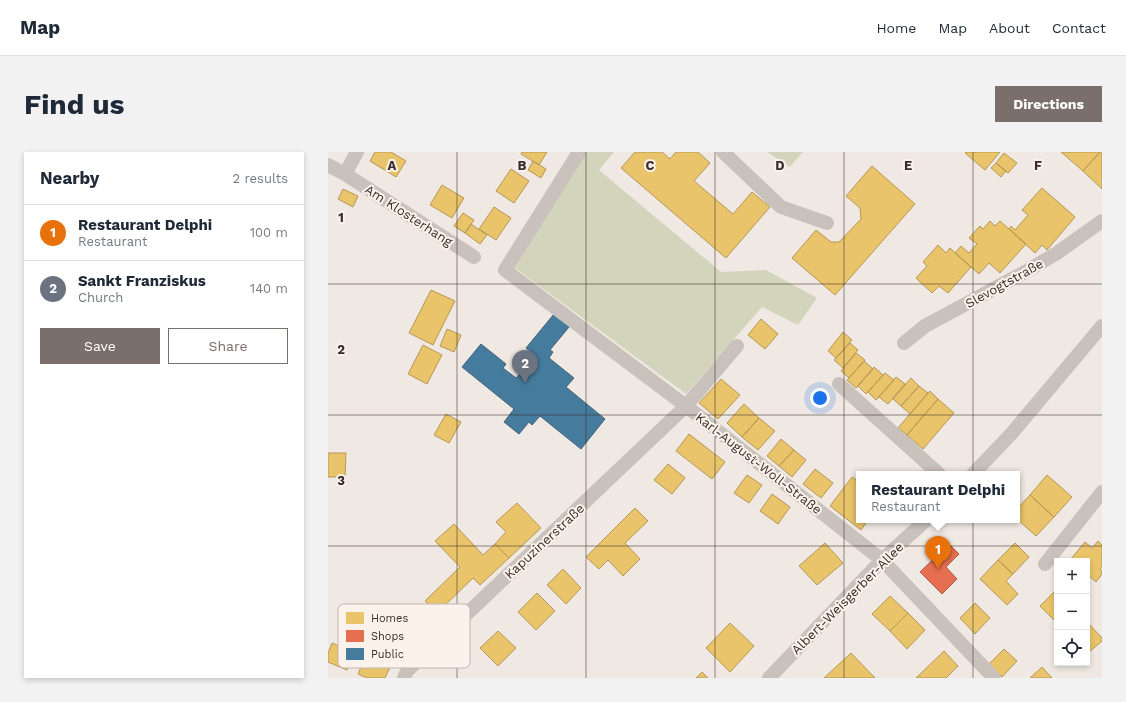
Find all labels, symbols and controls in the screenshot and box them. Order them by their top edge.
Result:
text: Map [20,16,60,39]
text: Home [876,20,916,36]
text: Map [938,20,967,36]
text: About [989,20,1030,36]
text: Contact [1052,20,1106,36]
button: Directions [995,86,1102,122]
text: Find us [24,88,124,121]
text: A [388,158,397,173]
text: B [518,158,527,173]
text: C [646,158,655,173]
text: D [775,158,785,173]
text: E [904,158,912,173]
text: F [1034,158,1042,173]
text: Nearby [40,168,99,188]
text: 2 results [233,171,288,186]
street label: Am Klosterhang [362,182,455,249]
text: 1 [338,210,344,225]
text: Restaurant Delphi [78,216,212,234]
text: 1 [50,225,56,240]
text: 100 m [250,225,288,240]
text: Restaurant [78,234,148,249]
street label: Slevogtstraße [963,256,1046,311]
text: Sankt Franziskus [78,272,206,290]
text: 2 [49,281,57,296]
text: 140 m [250,281,288,296]
text: Church [78,290,123,305]
button: Save [40,328,160,364]
button: Share [168,328,288,364]
text: 2 [337,342,345,357]
pin: 2 [512,350,538,383]
your location [810,388,830,408]
street label: Karl-August-Woll-Straße [693,409,825,517]
popup [856,471,1020,523]
text: 3 [337,473,345,488]
text: Restaurant Delphi [871,481,1005,499]
text: Restaurant [871,499,940,514]
street label: Kapuzinerstraße [502,501,587,582]
pin: 1 [925,536,951,569]
street label: Albert-Weisgerber-Allee [788,539,906,657]
map controls [1054,558,1090,666]
button: + [1054,558,1090,594]
button: − [1054,594,1090,630]
legend [338,604,470,668]
text: Homes [371,612,408,625]
text: Shops [371,630,404,643]
button: locate [1054,630,1090,666]
text: Public [371,648,404,661]

